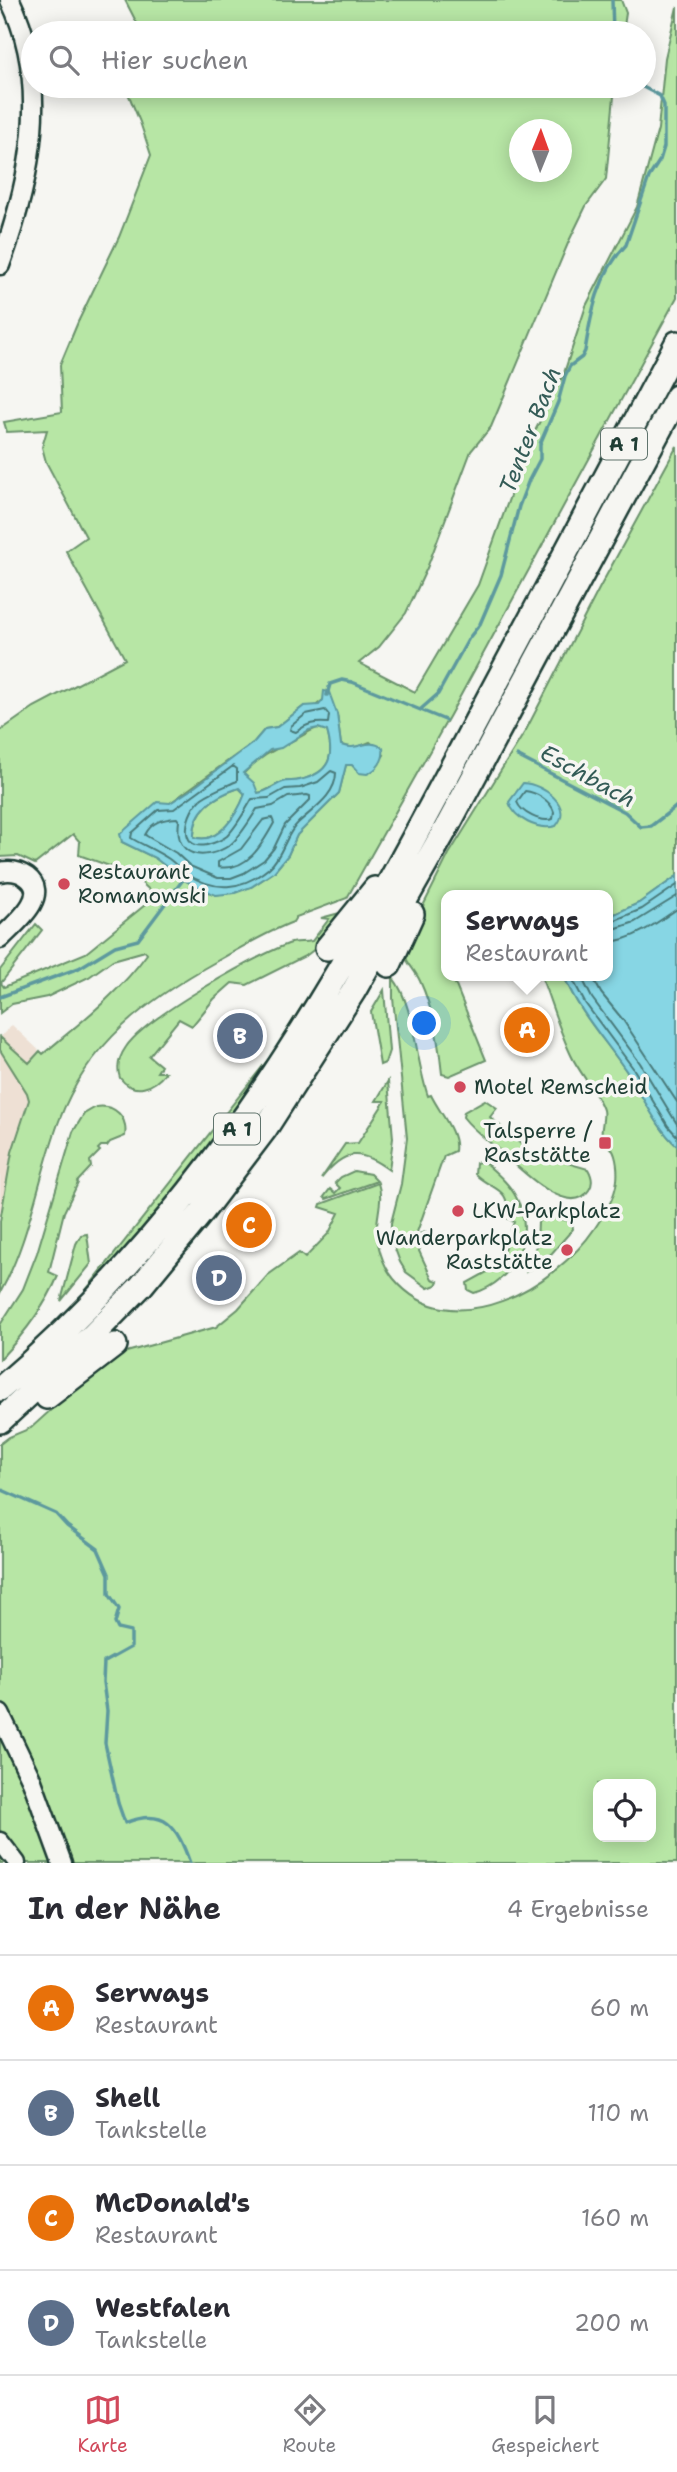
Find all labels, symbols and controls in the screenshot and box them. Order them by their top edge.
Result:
search box [21,21,656,98]
icon: search [45,41,83,79]
text: Hier suchen [101,42,248,77]
north arrow [509,119,572,182]
water label: Tenter Bach [492,362,568,498]
road number: A 1 [601,428,647,460]
water label: Eschbach [535,738,641,814]
place label: Restaurant Romanowski [78,858,206,910]
marker: Restaurant Romanowski [56,876,72,892]
popup [441,890,613,981]
text: Serways [465,903,580,938]
text: Restaurant [465,938,589,968]
pin: A [504,1004,550,1056]
your location [407,1006,441,1040]
pin: B [217,1010,263,1062]
place label: Motel Remscheid [474,1073,648,1101]
marker: Motel Remscheid [452,1079,468,1095]
road number: A 1 [214,1114,260,1144]
place label: Talsperre / Raststätte [483,1117,593,1169]
marker: Talsperre / Raststätte [597,1135,613,1151]
place label: LKW-Parkplatz [472,1197,621,1225]
pin: C [226,1199,272,1251]
marker: LKW-Parkplatz [450,1203,466,1219]
place label: Wanderparkplatz Raststätte [376,1224,553,1276]
marker: Wanderparkplatz Raststätte [559,1242,575,1258]
pin: D [196,1252,242,1304]
map controls [593,1779,656,1842]
button: locate [593,1779,656,1842]
text: In der Nähe [28,1888,221,1929]
text: 4 Ergebnisse [507,1894,649,1924]
text: Serways [95,1975,209,2010]
text: A [42,1993,60,2023]
text: 60 m [590,1993,649,2023]
text: Restaurant [95,2010,218,2040]
text: Shell [95,2080,160,2115]
text: B [44,2098,58,2128]
text: 110 m [587,2098,649,2128]
text: Tankstelle [95,2115,207,2145]
text: McDonald's [95,2185,250,2220]
text: C [44,2203,58,2233]
text: 160 m [581,2203,649,2233]
text: Restaurant [95,2220,218,2250]
text: Westfalen [95,2290,230,2325]
text: D [43,2308,59,2338]
text: 200 m [574,2308,649,2338]
text: Tankstelle [95,2325,207,2355]
tab: Karte [78,2391,128,2458]
tab: Route [283,2391,336,2458]
tab: Gespeichert [491,2391,599,2458]

